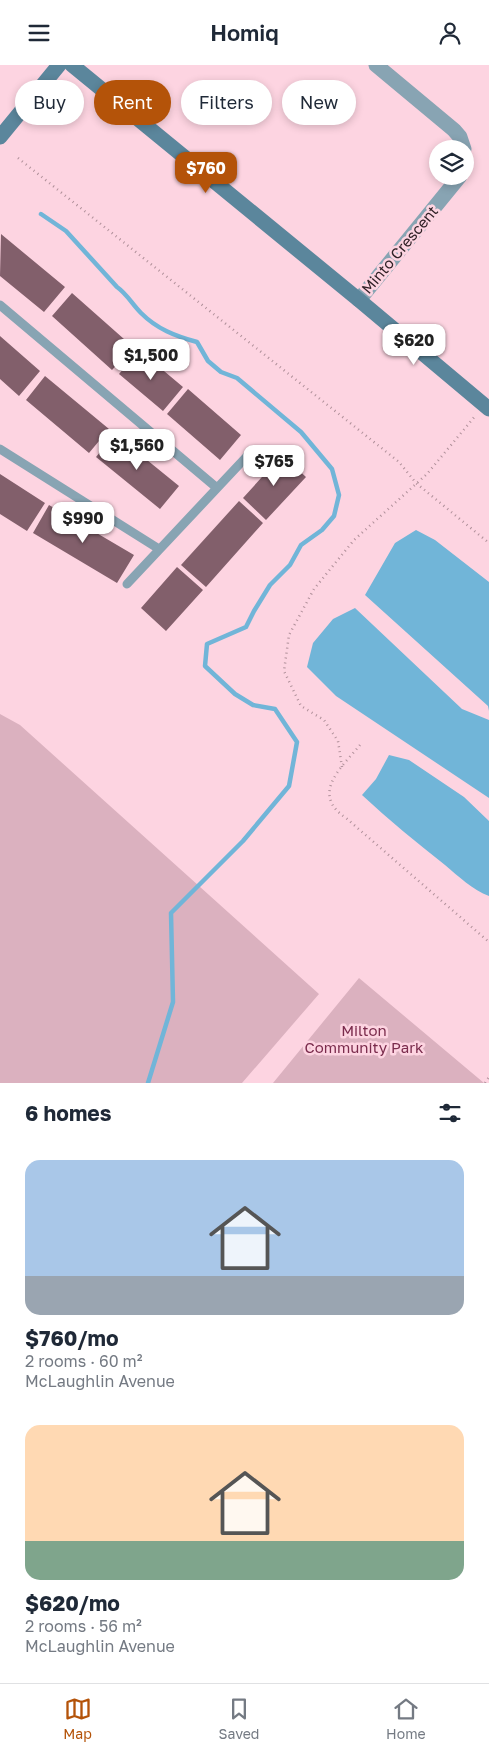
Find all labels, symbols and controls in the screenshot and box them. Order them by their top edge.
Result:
icon: menu [25,19,53,47]
text: Homiq [210,19,279,46]
icon: person [436,19,464,47]
chip: Buy [15,80,84,125]
chip: Rent [94,80,171,125]
chip: Filters [181,80,272,125]
chip: New [282,80,356,125]
map controls [429,140,474,185]
button: layers [429,140,474,185]
pin: $760 [176,151,236,194]
text: $760 [186,158,226,178]
street label: Minto Crescent [357,202,441,297]
pin: $620 [384,323,444,366]
text: $620 [393,330,435,350]
pin: $1,500 [110,339,192,381]
text: $1,500 [124,345,178,365]
pin: $1,560 [96,429,178,471]
text: $1,560 [110,435,164,455]
pin: $765 [244,445,304,487]
text: $765 [254,451,294,471]
pin: $990 [53,501,113,544]
text: $990 [62,508,104,528]
park label: Milton Community Park [305,1021,424,1056]
icon: filters [436,1099,464,1127]
text: 6 homes [25,1100,111,1126]
icon: home [200,1193,290,1283]
text: $760/mo [25,1325,119,1351]
text: 2 rooms · 60 m² [25,1351,143,1371]
text: McLaughlin Avenue [25,1371,175,1391]
icon: home [200,1458,290,1548]
text: $620/mo [25,1590,120,1616]
text: 2 rooms · 56 m² [25,1616,142,1636]
text: McLaughlin Avenue [25,1636,175,1656]
tab: Map [63,1695,92,1742]
tab: Saved [219,1695,259,1742]
tab: Home [386,1695,426,1742]

